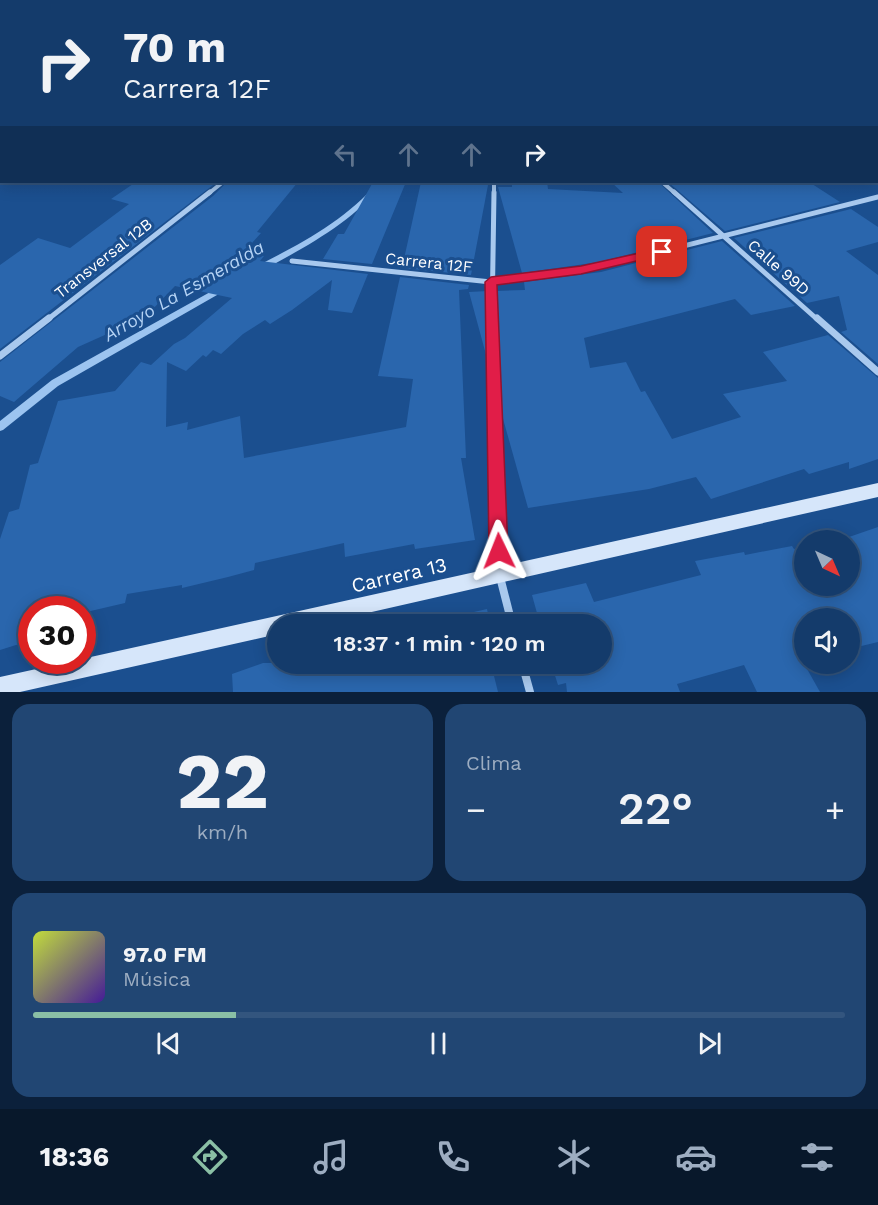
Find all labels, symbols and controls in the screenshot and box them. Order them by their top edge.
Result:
text: 70 m [123,23,226,72]
icon: right [24,24,102,102]
text: Carrera 12F [123,73,271,105]
icon: left [329,138,362,171]
icon: ahead [392,138,425,171]
icon: ahead [455,138,488,171]
icon: right [518,138,551,171]
street label: Transversal 12B [51,214,156,302]
pin [636,226,687,277]
icon: arrive [645,235,678,268]
street label: Calle 99D [744,235,814,299]
water label: Arroyo La Esmeralda [99,236,268,346]
street label: Carrera 12F [384,248,474,277]
position arrow [467,519,531,583]
north arrow [794,530,860,596]
map controls [794,530,860,674]
street label: Carrera 13 [349,552,449,598]
speed limit sign: 30 [18,596,96,674]
button: sound [794,608,860,674]
text: 18:37 · 1 min · 120 m [334,631,545,656]
text: 22 [176,735,269,827]
text: Clima [466,751,522,775]
text: 22° [618,782,693,835]
text: − [466,790,486,829]
text: + [825,790,845,829]
text: km/h [197,820,248,844]
text: 97.0 FM [123,942,207,967]
text: Música [123,967,191,991]
icon: previous [152,1027,185,1060]
icon: pause [422,1027,455,1060]
icon: next [693,1027,726,1060]
icon: directions [189,1136,231,1178]
icon: music [310,1136,352,1178]
icon: phone [432,1136,474,1178]
icon: climate [553,1136,595,1178]
icon: car [675,1136,717,1178]
icon: filters [796,1136,838,1178]
text: 18:36 [40,1141,109,1173]

